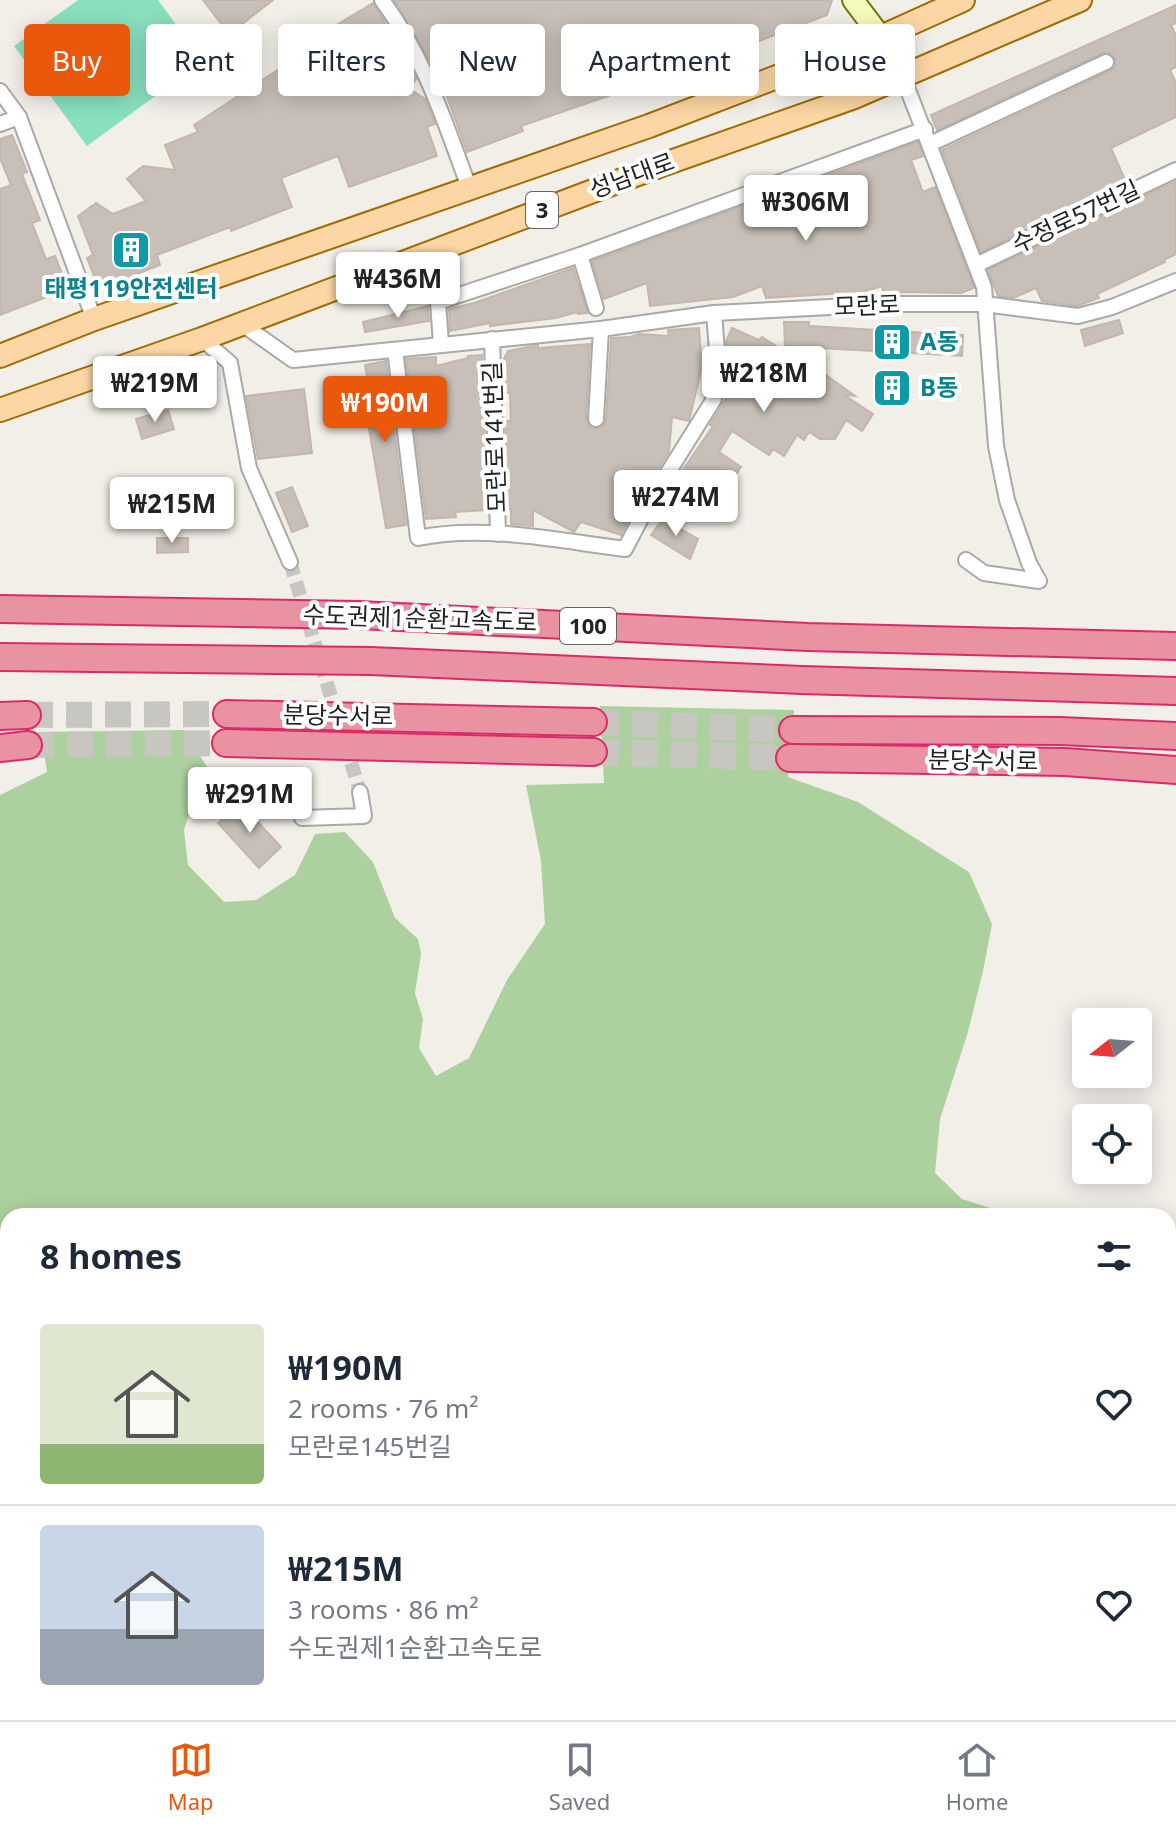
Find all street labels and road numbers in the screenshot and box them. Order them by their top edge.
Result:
street label: 성남대로 [584,144,679,205]
street label: 수정로57번길 [1006,172,1145,260]
road number: 3 [526,192,558,228]
street label: 모란로 [833,287,901,322]
street label: 모란로141번길 [474,361,513,513]
street label: 수도권제1순환고속도로 [302,597,538,638]
road number: 100 [560,608,616,644]
street label: 분당수서로 [283,697,394,732]
street label: 분당수서로 [928,742,1039,777]

